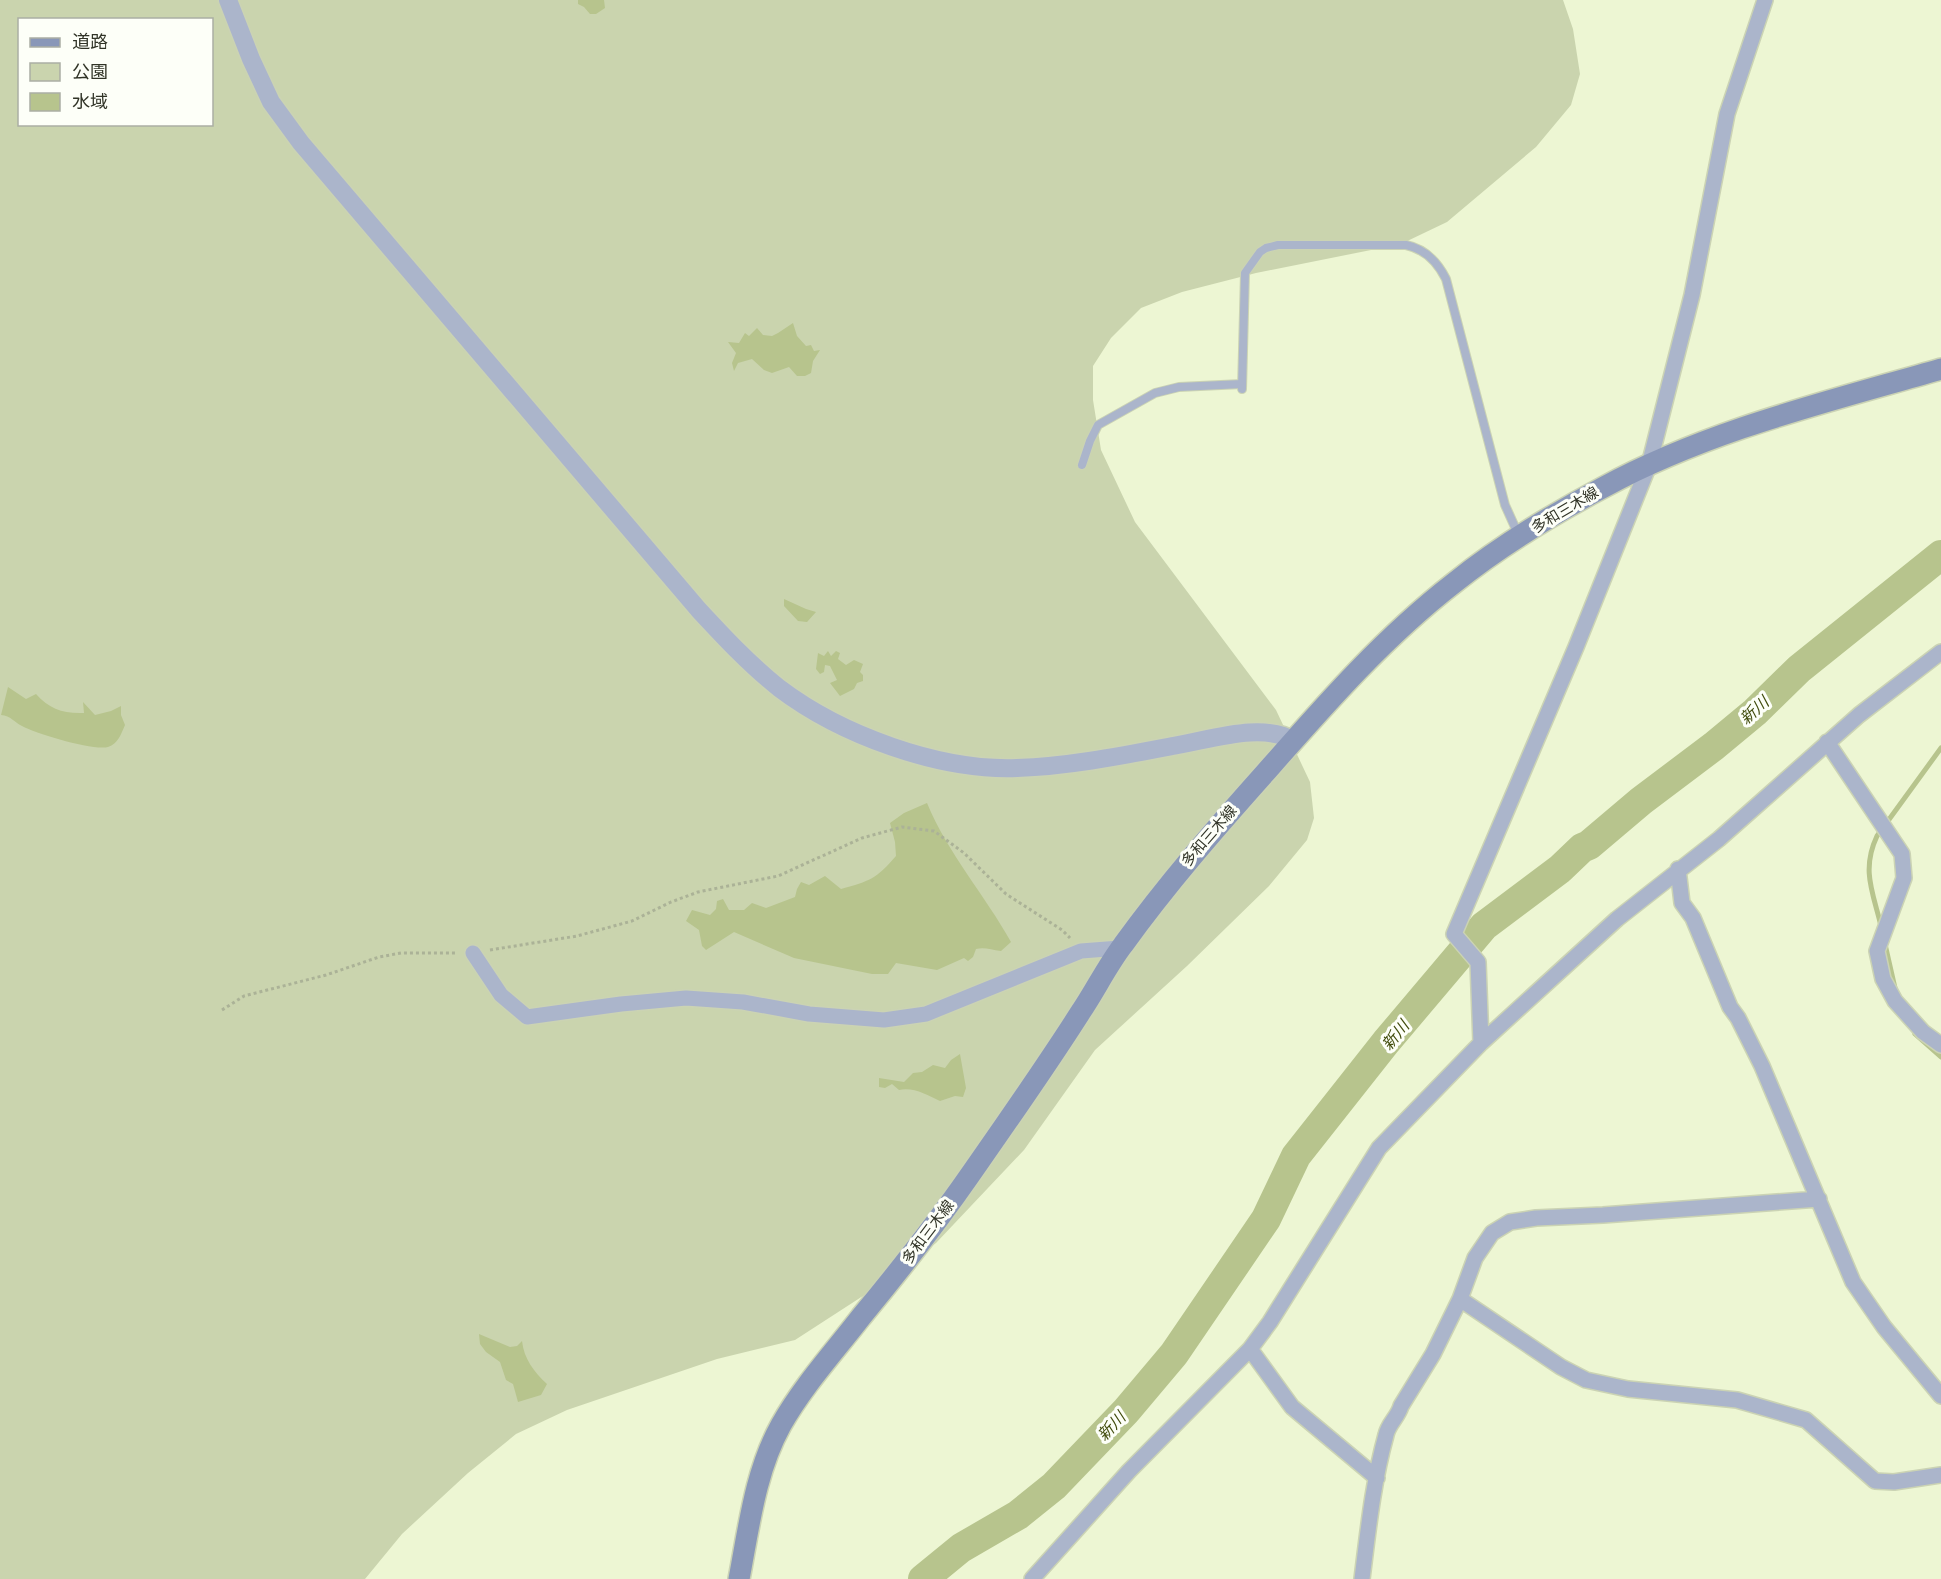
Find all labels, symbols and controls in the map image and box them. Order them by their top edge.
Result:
legend [18,18,213,126]
text: 道路 [72,30,108,54]
text: 公園 [72,60,108,84]
text: 水域 [72,90,108,114]
street label: 多和三木線 [1528,482,1602,538]
water label: 新川 [1735,691,1775,729]
street label: 多和三木線 [1177,801,1241,871]
water label: 新川 [1377,1015,1415,1054]
street label: 多和三木線 [897,1196,959,1268]
water label: 新川 [1093,1406,1131,1445]

